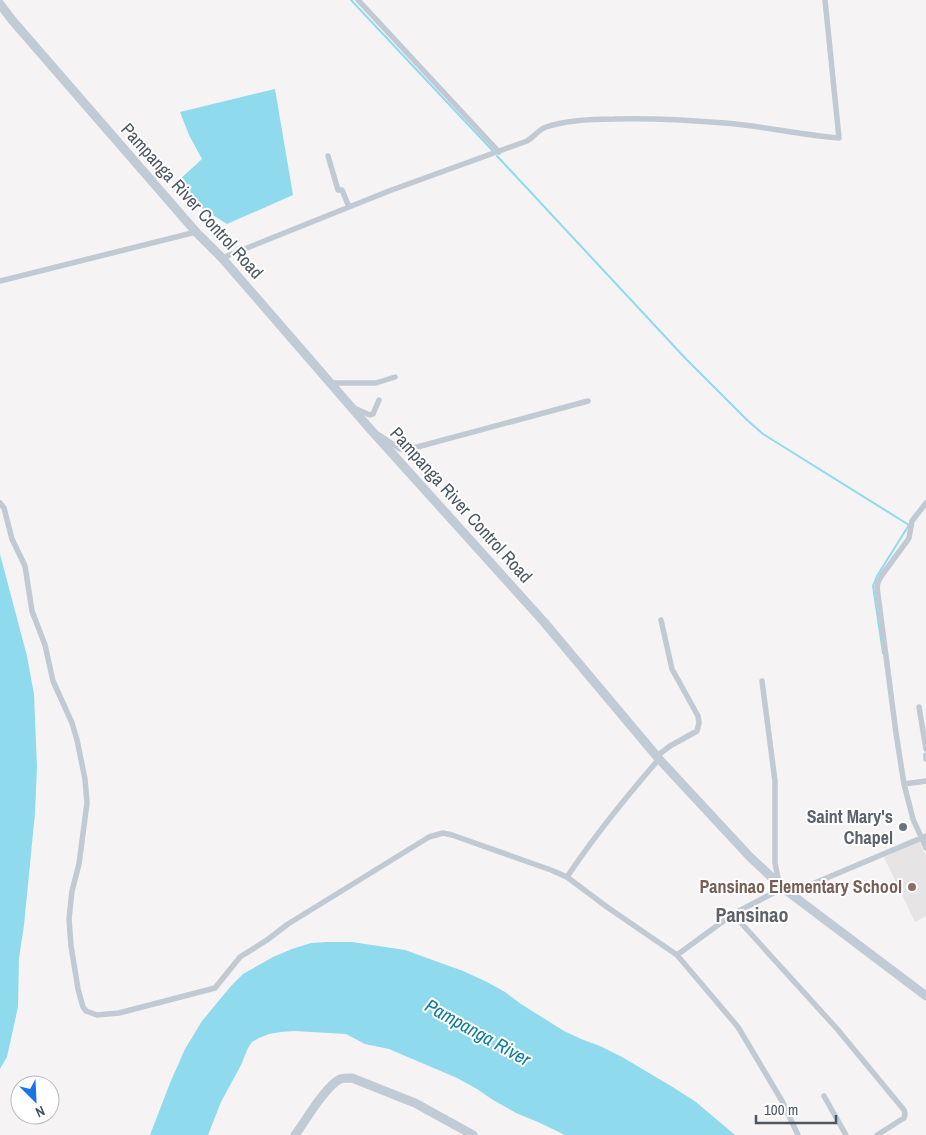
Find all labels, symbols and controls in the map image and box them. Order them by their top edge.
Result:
street label: Pampanga River Control Road [116,117,269,284]
street label: Pampanga River Control Road [385,421,538,588]
place label: Saint Mary's Chapel [807,804,893,850]
marker: Saint Mary's Chapel [897,821,909,833]
place label: Pansinao Elementary School [699,874,902,899]
marker: Pansinao Elementary School [906,881,918,893]
district label: Pansinao [716,901,788,928]
water label: Pampanga River [421,992,536,1072]
north arrow [10,1075,60,1125]
scale bar [756,1092,836,1124]
text: 100 m [764,1099,798,1120]
text: N [33,1102,48,1122]

